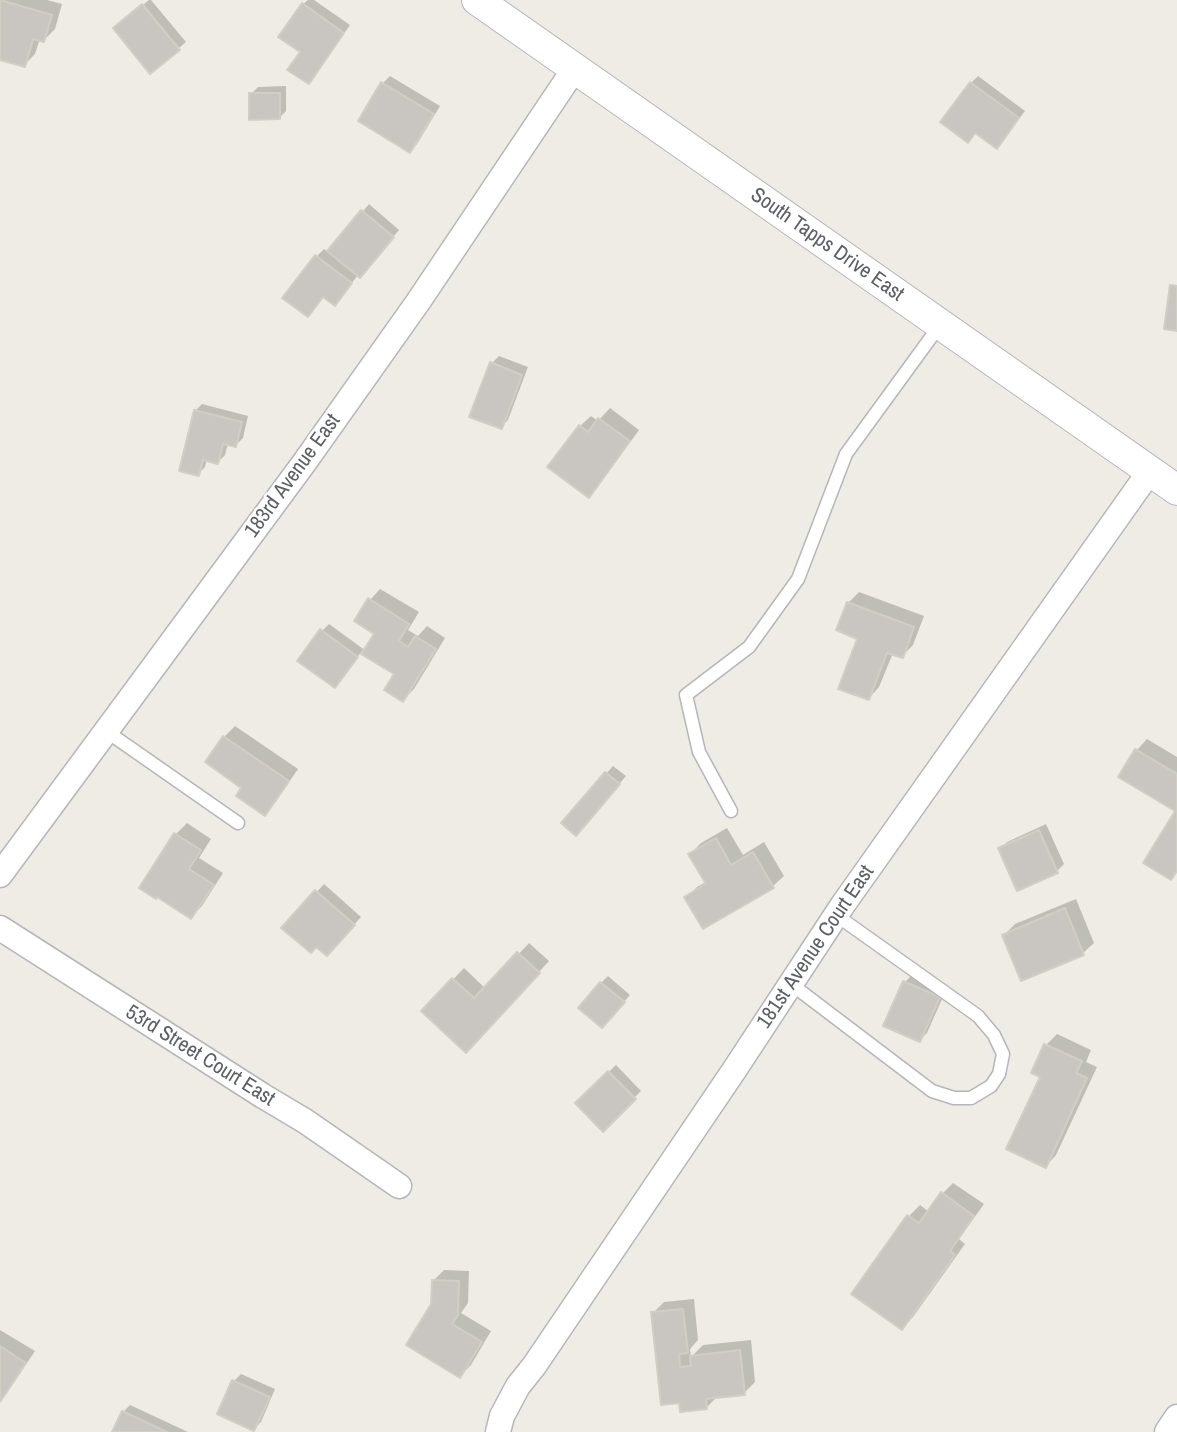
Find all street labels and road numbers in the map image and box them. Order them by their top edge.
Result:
street label: South Tapps Drive East [746,183,908,307]
street label: 183rd Avenue East [240,409,346,543]
street label: 181st Avenue Court East [752,861,880,1033]
street label: 53rd Street Court East [121,1000,279,1112]

